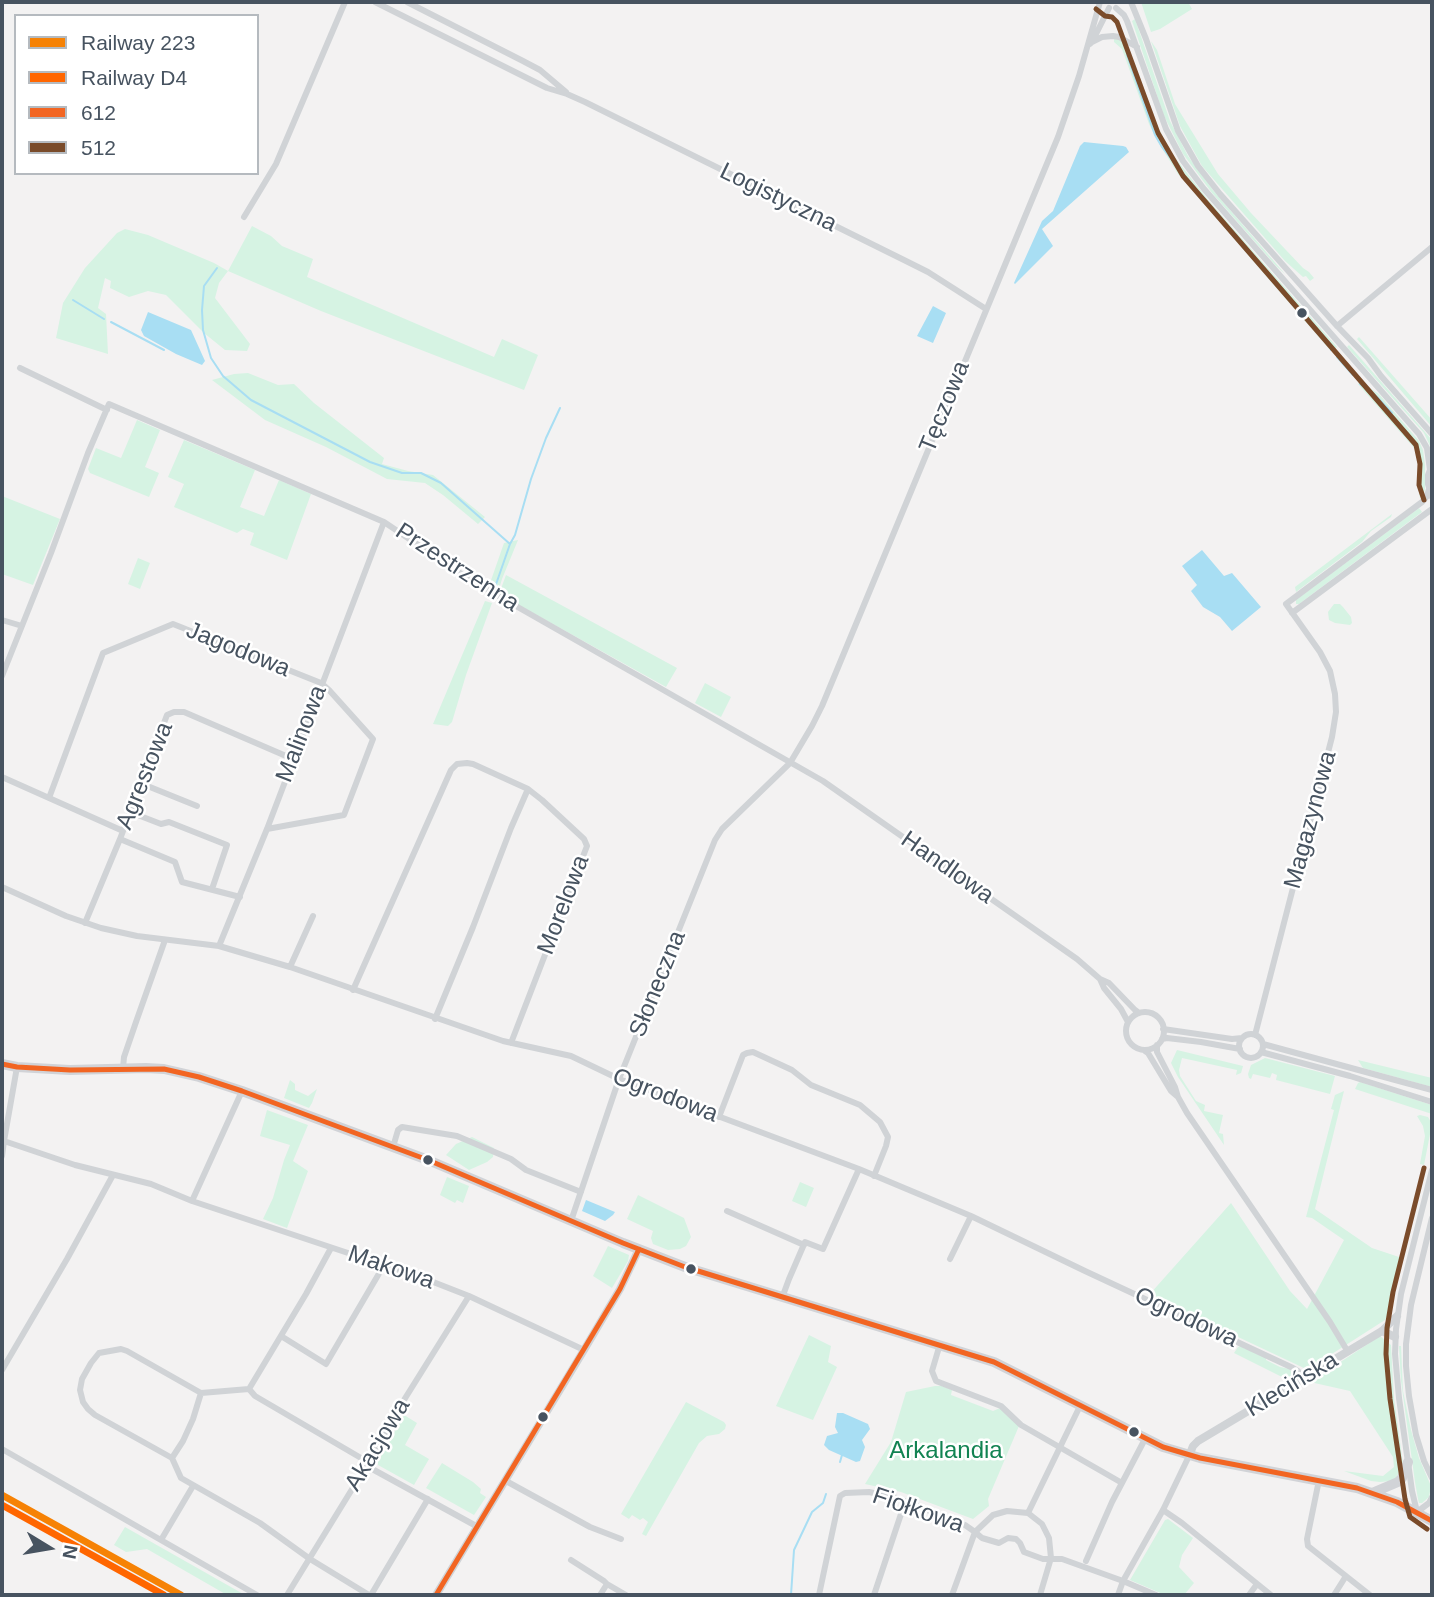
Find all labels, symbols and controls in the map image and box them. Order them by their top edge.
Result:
legend [14,14,259,175]
text: Railway 223 [81,31,195,54]
text: Railway D4 [81,66,187,89]
text: 612 [81,101,116,124]
text: 512 [81,136,116,159]
street label: Logistyczna [715,157,841,239]
unlabelled marker [1295,306,1309,320]
street label: Tęczowa [914,357,976,457]
street label: Przestrzenna [390,517,524,619]
street label: Jagodowa [182,616,294,684]
street label: Malinowa [270,682,334,786]
street label: Agrestowa [110,718,180,834]
street label: Magazynowa [1279,748,1343,892]
street label: Handlowa [895,826,999,910]
street label: Morelowa [532,851,596,959]
street label: Słoneczna [624,927,692,1041]
street label: Ogrodowa [608,1063,722,1129]
unlabelled marker [421,1153,435,1167]
street label: Makowa [344,1240,438,1296]
unlabelled marker [684,1262,698,1276]
street label: Ogrodowa [1130,1282,1242,1354]
street label: Klecińska [1241,1346,1343,1424]
street label: Akacjowa [339,1394,417,1496]
unlabelled marker [536,1410,550,1424]
unlabelled marker [1127,1425,1141,1439]
park label: Arkalandia [889,1437,1003,1465]
street label: Fiołkowa [869,1482,967,1540]
north arrow [14,1513,84,1583]
text: N [58,1543,82,1561]

